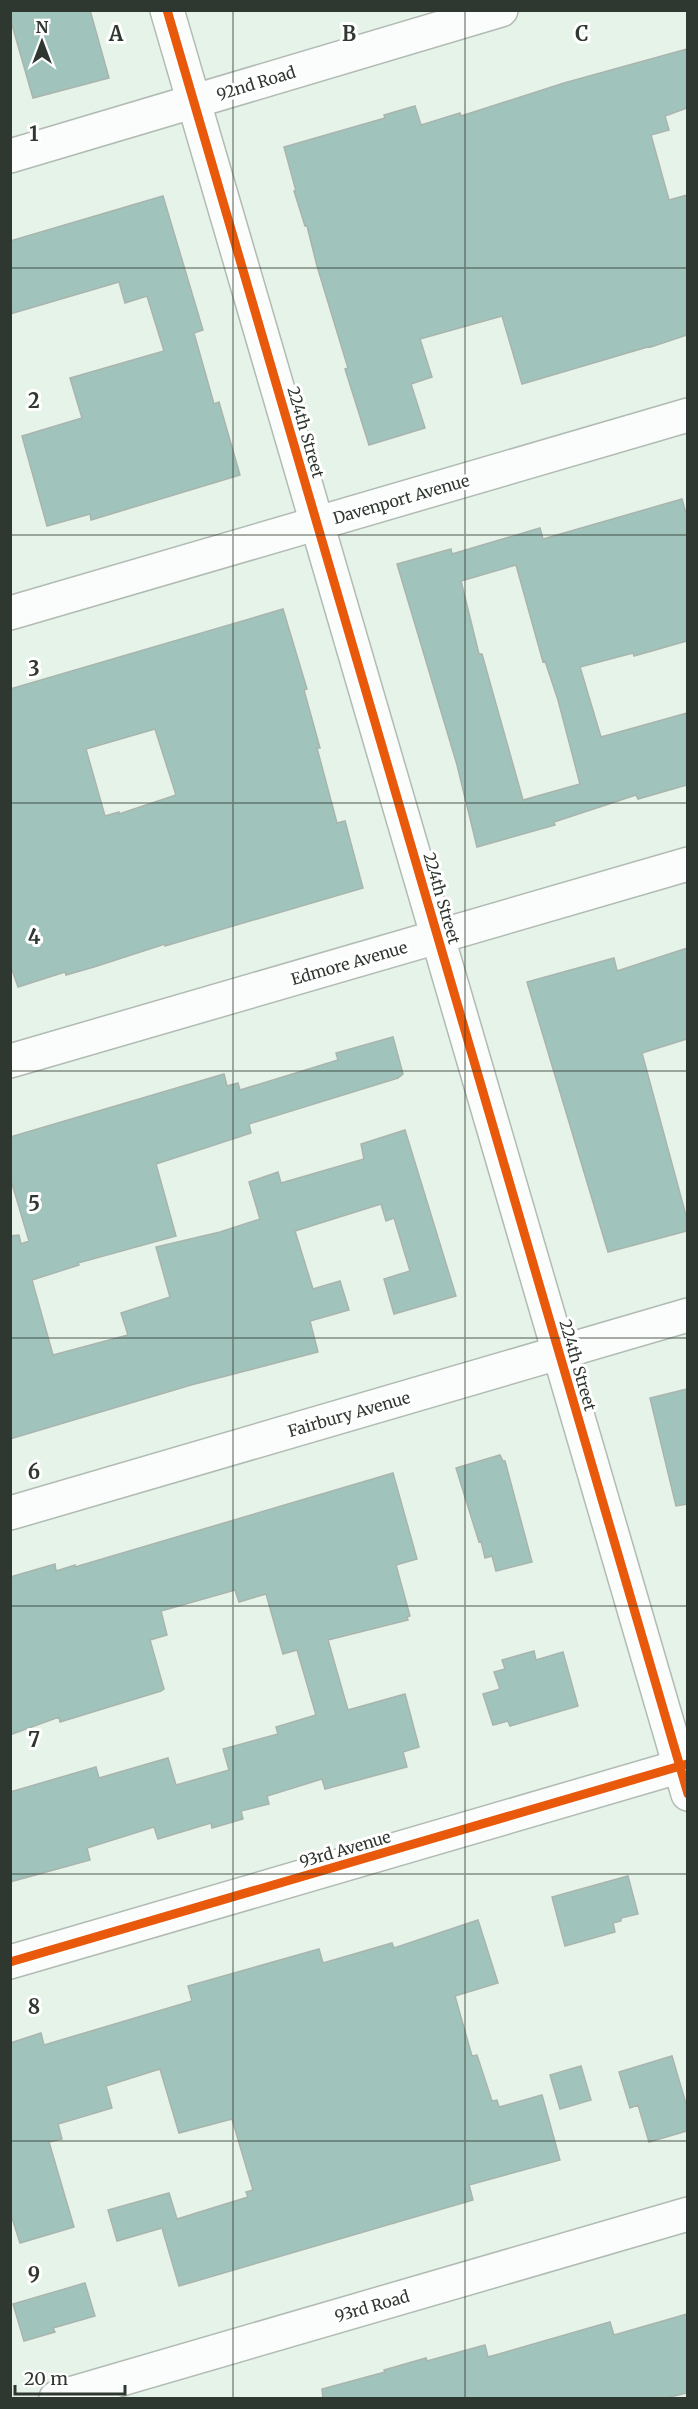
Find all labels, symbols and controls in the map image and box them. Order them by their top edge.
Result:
north arrow [12,12,72,72]
text: N [36,17,49,37]
text: A [108,21,124,46]
text: B [342,21,356,46]
text: C [575,21,589,46]
street label: 92nd Road [214,61,298,104]
text: 1 [29,121,39,146]
street label: 224th Street [283,384,329,481]
text: 2 [28,388,40,413]
street label: Davenport Avenue [330,470,472,528]
text: 3 [28,656,40,681]
street label: 224th Street [419,850,465,947]
text: 4 [28,924,41,949]
street label: Edmore Avenue [288,937,410,989]
text: 5 [28,1191,40,1216]
street label: 224th Street [555,1317,601,1414]
street label: Fairbury Avenue [286,1387,412,1441]
text: 6 [28,1459,40,1484]
text: 7 [28,1727,40,1752]
street label: 93rd Avenue [297,1826,393,1872]
text: 8 [28,1994,40,2019]
text: 9 [28,2262,40,2287]
street label: 93rd Road [332,2286,412,2326]
scale bar [15,2358,124,2396]
text: 20 m [24,2367,68,2390]

